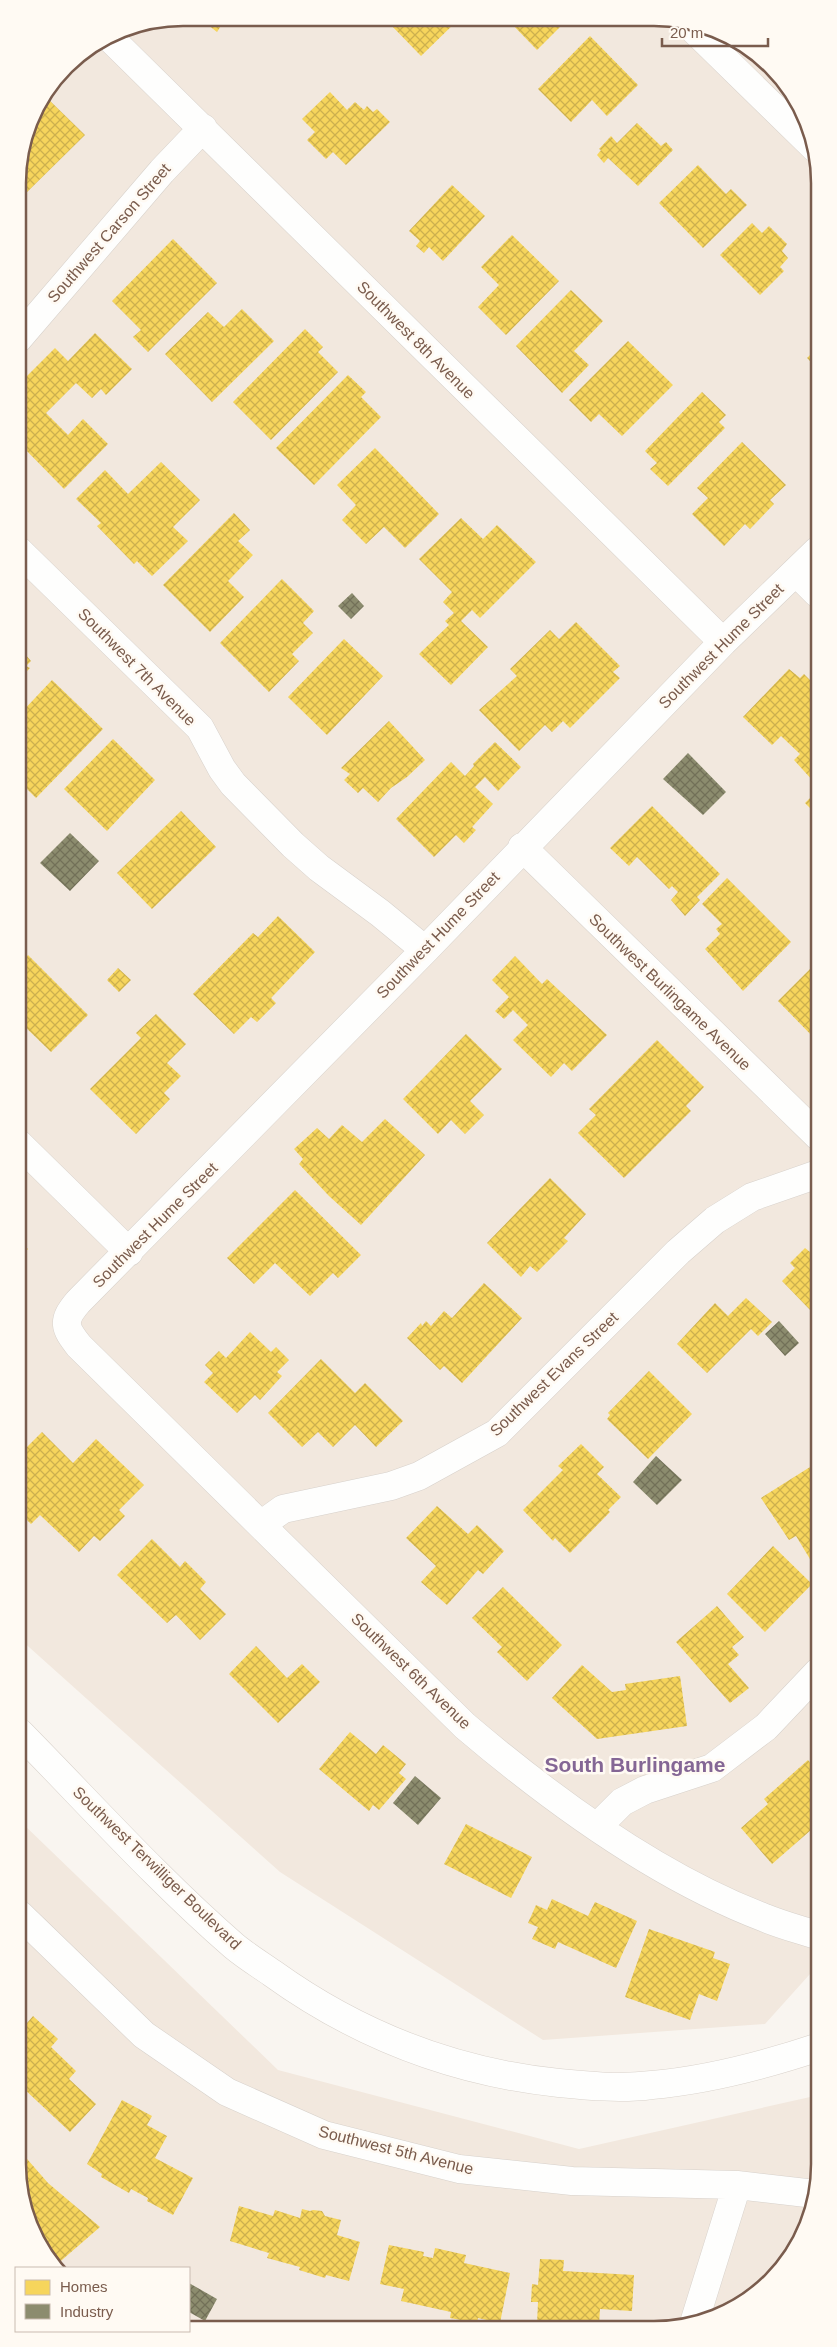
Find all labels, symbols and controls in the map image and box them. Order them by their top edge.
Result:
scale bar [662,15,768,47]
text: 20 m [670,24,703,41]
street label: Southwest Carson Street [44,160,174,306]
street label: Southwest 8th Avenue [354,278,478,402]
street label: Southwest Hume Street [655,580,787,712]
street label: Southwest 7th Avenue [75,605,199,729]
street label: Southwest Hume Street [373,868,503,1002]
street label: Southwest Burlingame Avenue [586,910,754,1074]
street label: Southwest Hume Street [89,1159,221,1291]
street label: Southwest Evans Street [487,1308,622,1439]
street label: Southwest 6th Avenue [348,1610,474,1732]
district label: South Burlingame [545,1753,725,1776]
street label: Southwest Terwilliger Boulevard [70,1783,244,1953]
street label: Southwest 5th Avenue [317,2123,475,2177]
legend [15,2267,190,2332]
text: Homes [60,2278,108,2295]
text: Industry [60,2303,114,2320]

